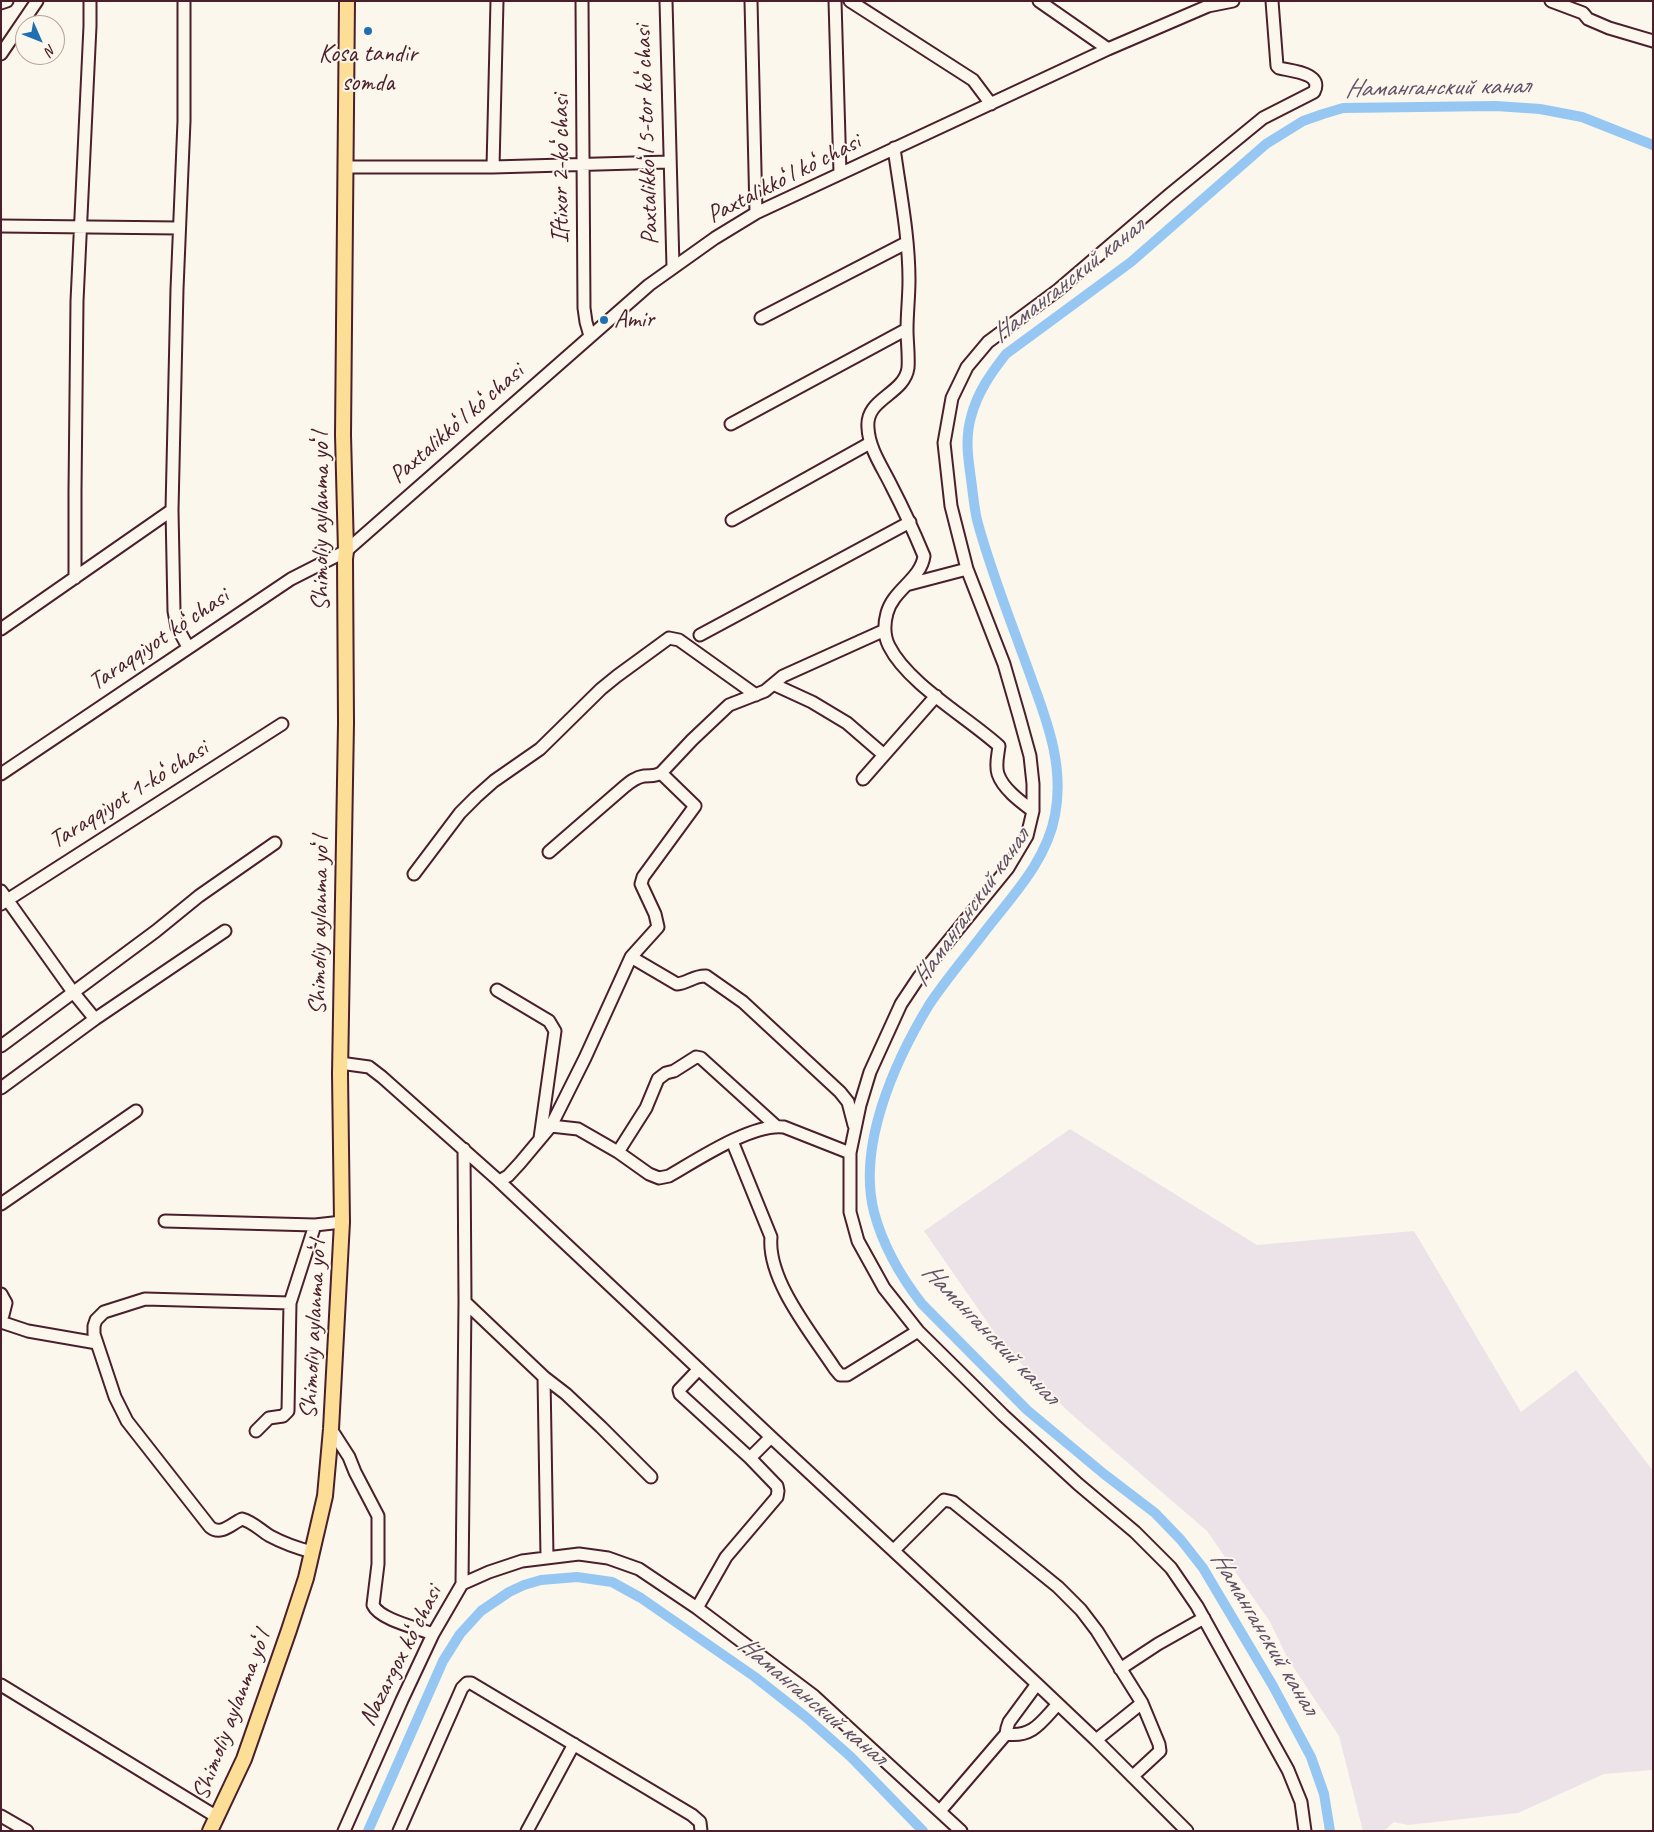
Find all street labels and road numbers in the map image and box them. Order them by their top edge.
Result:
street label: Paxtalikkoʻl 5-tor koʻchasi [628,25,666,245]
street label: Iftixor 2-koʻchasi [546,94,576,244]
street label: Paxtalikkoʻl koʻchasi [702,127,866,231]
street label: Paxtalikkoʻl koʻchasi [384,357,530,491]
street label: Shimoliy aylanma yoʻl [306,433,336,611]
street label: Taraqqiyot koʻchasi [83,582,235,698]
street label: Taraqqiyot 1-koʻchasi [44,734,214,856]
street label: Shimoliy aylanma yoʻl [303,837,337,1015]
street label: Shimoliy aylanma yoʻl [294,1240,334,1420]
street label: Nazargox koʻchasi [353,1581,449,1731]
street label: Shimoliy aylanma yoʻl [186,1627,278,1805]

